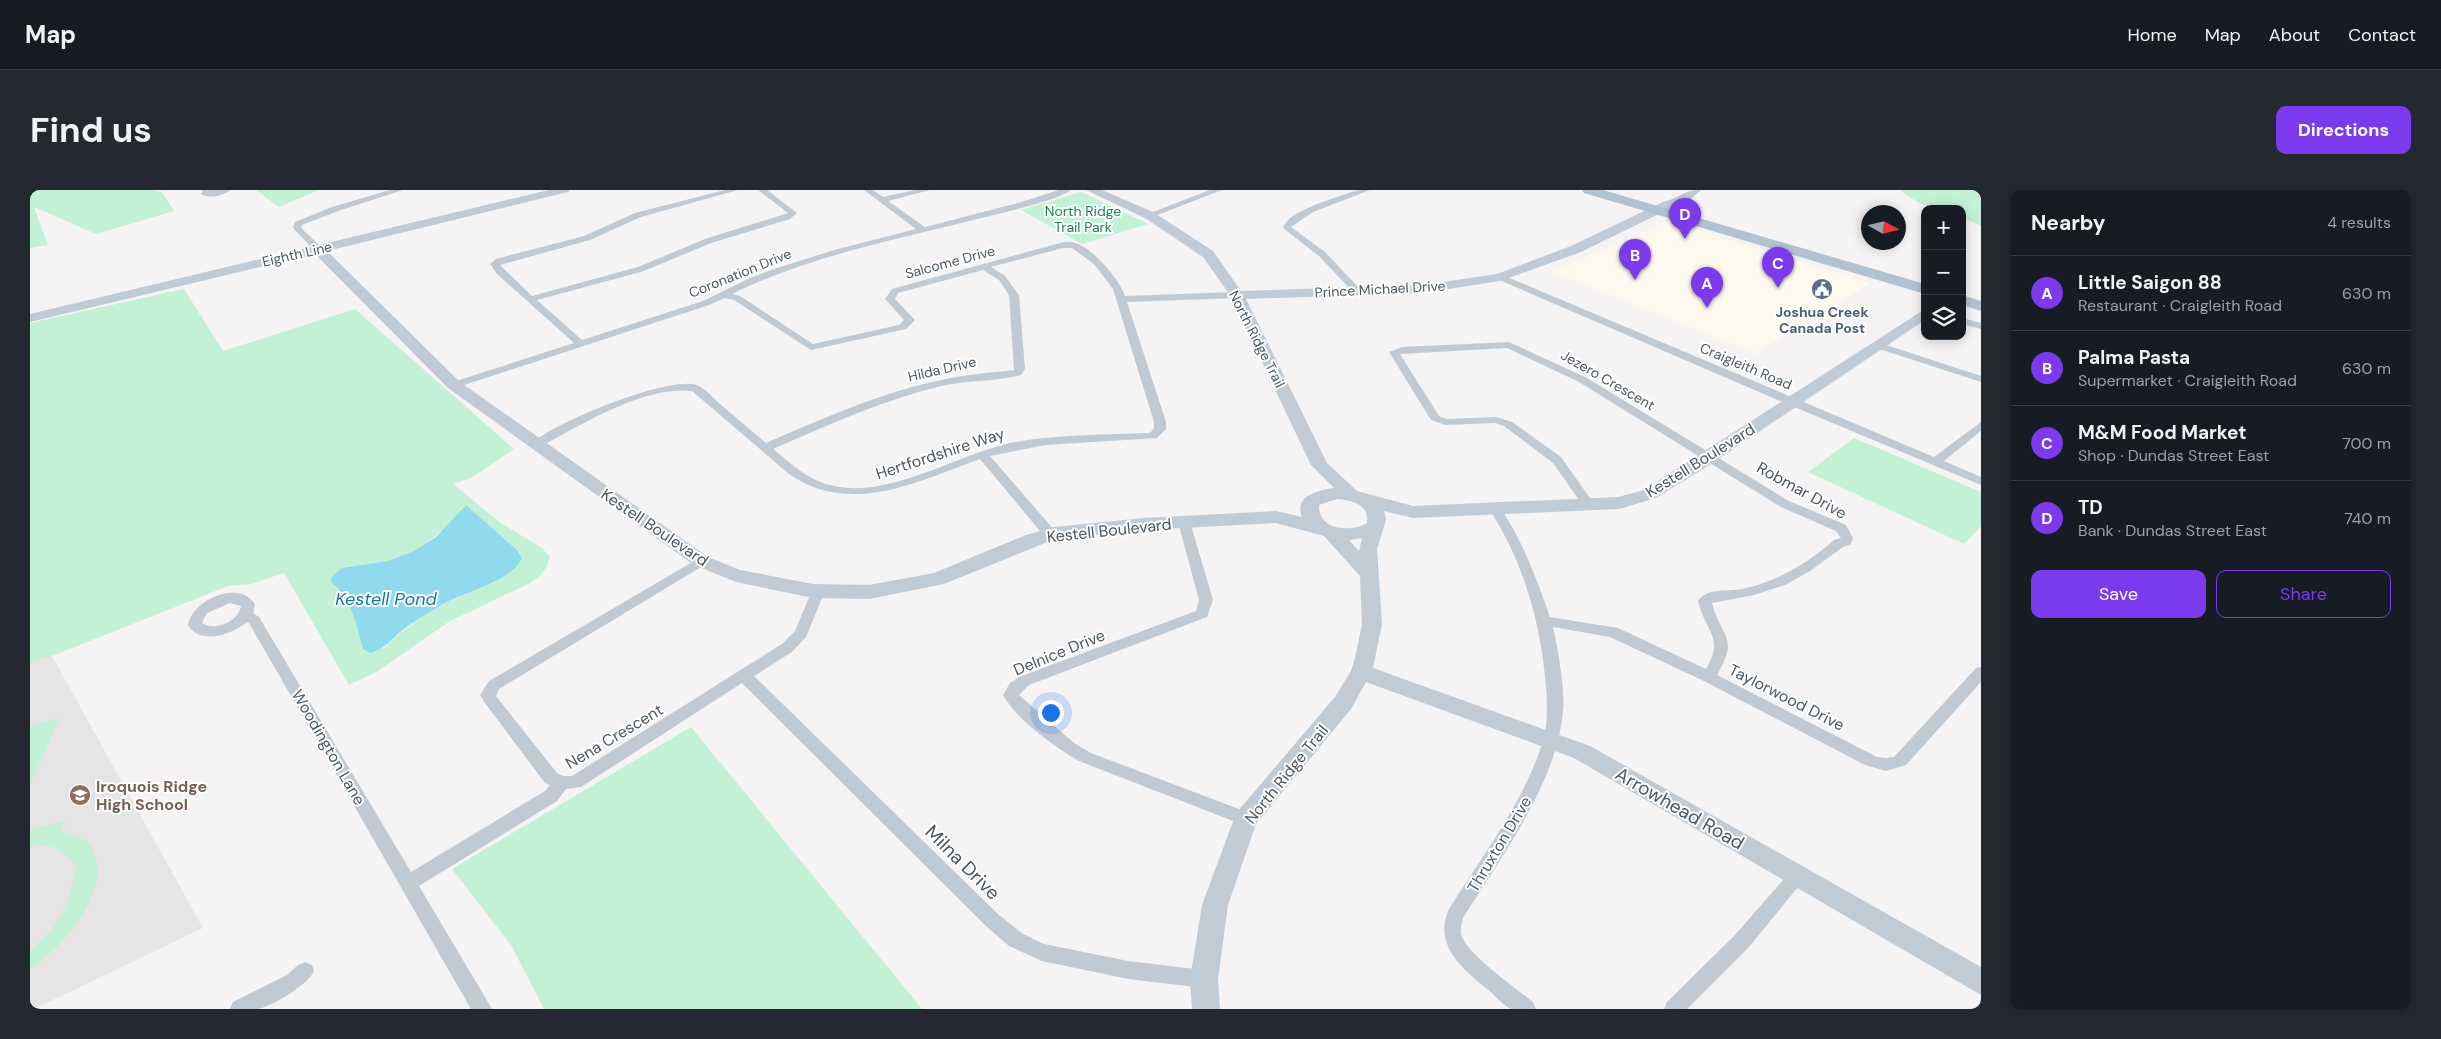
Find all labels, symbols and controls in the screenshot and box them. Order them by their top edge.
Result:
text: Map [25,19,76,50]
text: Home [2127,23,2177,47]
text: Map [2205,23,2241,47]
text: About [2269,23,2320,47]
text: Contact [2348,23,2416,47]
button: Directions [2276,106,2411,154]
text: Find us [30,107,152,153]
pin: D [1669,198,1701,239]
park label: North Ridge Trail Park [1045,202,1121,236]
north arrow [1861,205,1906,250]
map controls [1921,205,1966,340]
button: + [1921,205,1966,250]
text: Nearby [2031,209,2105,237]
text: 4 results [2327,212,2391,233]
street label: Eighth Line [260,237,334,271]
pin: B [1619,239,1651,280]
street label: Salcome Drive [903,241,997,283]
street label: Coronation Drive [686,244,794,302]
pin: C [1762,247,1794,288]
button: − [1921,250,1966,295]
pin: A [1691,267,1723,308]
text: Little Saigon 88 [2078,270,2222,295]
street label: Prince Michael Drive [1314,277,1446,301]
public building icon: Joshua Creek Canada Post [1810,277,1834,301]
text: A [2041,283,2053,304]
text: 630 m [2342,283,2391,304]
street label: North Ridge Trail [1225,288,1289,390]
button: layers [1921,295,1966,340]
text: Restaurant · Craigleith Road [2078,295,2282,316]
place label: Joshua Creek Canada Post [1775,303,1869,337]
street label: Craigleith Road [1697,339,1795,393]
text: Palma Pasta [2078,345,2190,370]
street label: Jezero Crescent [1558,346,1658,414]
street label: Hilda Drive [906,352,978,386]
text: B [2042,358,2052,379]
text: 630 m [2342,358,2391,379]
text: Supermarket · Craigleith Road [2078,370,2297,391]
street label: Kestell Boulevard [1642,418,1759,502]
text: M&M Food Market [2078,420,2247,445]
street label: Hertfordshire Way [873,423,1007,484]
text: C [2041,433,2053,454]
text: 700 m [2342,433,2391,454]
text: Shop · Dundas Street East [2078,445,2269,466]
street label: Robmar Drive [1753,457,1850,524]
street label: Kestell Boulevard [597,484,712,571]
text: TD [2078,495,2103,520]
text: D [2041,508,2053,529]
text: 740 m [2344,508,2391,529]
street label: Kestell Boulevard [1046,514,1172,547]
text: Bank · Dundas Street East [2078,520,2267,541]
button: Save [2031,570,2206,618]
button: Share [2216,570,2391,618]
water label: Kestell Pond [335,587,438,611]
street label: Delnice Drive [1010,625,1108,680]
street label: Taylorwood Drive [1725,659,1848,736]
street label: Woodington Lane [287,686,370,809]
street label: Nena Crescent [562,699,667,774]
your location [1038,700,1064,726]
street label: North Ridge Trail [1240,720,1333,828]
street label: Arrowhead Road [1611,761,1749,856]
place label: Iroquois Ridge High School [96,776,207,815]
school or university icon: Iroquois Ridge High School [68,783,92,807]
street label: Thruxton Drive [1463,793,1536,896]
street label: Milna Drive [920,820,1005,905]

